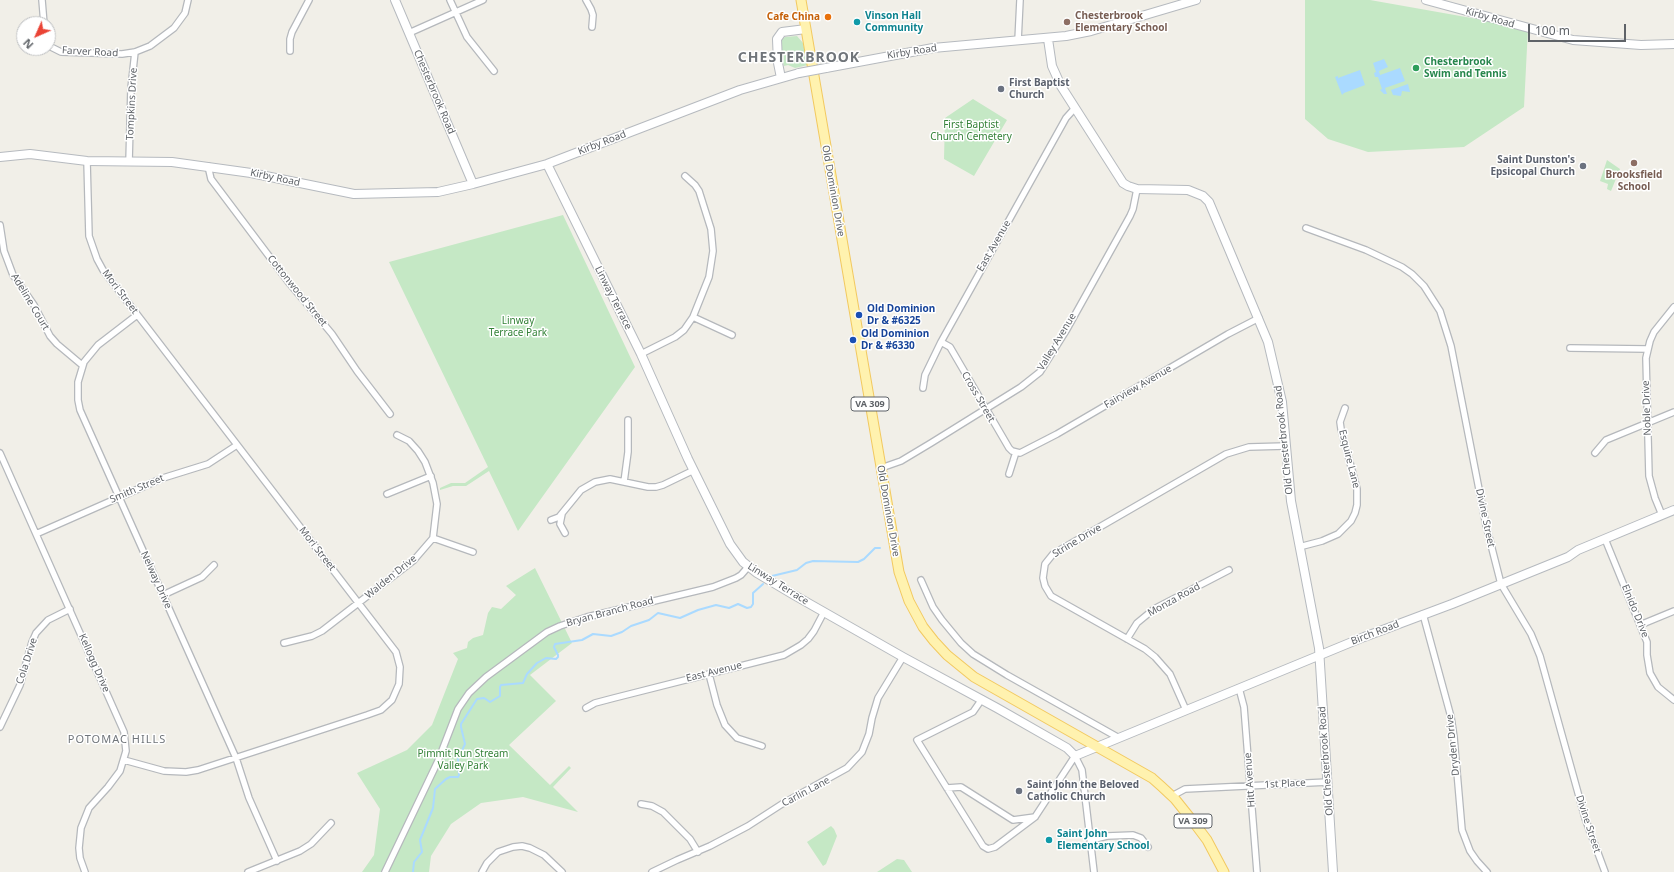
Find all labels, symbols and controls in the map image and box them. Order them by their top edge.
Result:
street label: Kirby Road [1464,5,1516,31]
place label: Vinson Hall Community [865,10,923,34]
place label: Chesterbrook Elementary School [1075,10,1168,34]
place label: Cafe China [767,11,820,23]
marker: Cafe China [823,12,833,22]
north arrow [16,16,56,56]
scale bar [1530,16,1628,42]
marker: Vinson Hall Community [852,17,862,27]
marker: Chesterbrook Elementary School [1062,17,1072,27]
text: 100 m [1535,22,1570,39]
text: N [19,36,36,53]
street label: Kirby Road [886,42,938,62]
street label: Farver Road [62,45,118,59]
street label: Chesterbrook Road [411,48,457,136]
district label: CHESTERBROOK [738,50,860,66]
place label: Chesterbrook Swim and Tennis [1424,56,1507,80]
marker: Chesterbrook Swim and Tennis [1411,63,1421,73]
street label: Tompkins Drive [124,67,140,141]
place label: First Baptist Church [1009,77,1070,100]
marker: First Baptist Church [996,84,1006,94]
park label: First Baptist Church Cemetery [930,119,1012,142]
street label: Kirby Road [576,128,628,158]
street label: Old Dominion Drive [819,144,847,238]
place label: Saint Dunston's Epsicopal Church [1490,154,1575,178]
marker: Brooksfield School [1629,158,1639,168]
marker: Saint Dunston's Epsicopal Church [1578,161,1588,171]
street label: Kirby Road [249,167,301,189]
place label: Brooksfield School [1606,169,1662,192]
street label: East Avenue [974,218,1014,274]
street label: Cottonwood Street [265,253,329,329]
street label: Linway Terrace [592,264,634,332]
street label: Mori Street [99,267,141,317]
street label: Adeline Court [8,271,52,333]
place label: Old Dominion Dr & #6325 [867,303,935,326]
marker: Old Dominion Dr & #6325 [854,310,864,320]
street label: Valley Avenue [1035,311,1079,373]
park label: Linway Terrace Park [489,315,547,338]
place label: Old Dominion Dr & #6330 [861,328,929,352]
marker: Old Dominion Dr & #6330 [848,335,858,345]
street label: Fairview Avenue [1102,363,1174,411]
street label: Cross Street [959,370,997,424]
street label: Noble Drive [1640,380,1654,436]
street label: Old Chesterbrook Road [1272,385,1296,495]
road number: VA 309 [851,397,889,411]
street label: Esquire Lane [1336,428,1362,490]
street label: Old Dominion Drive [874,464,902,558]
street label: Smith Street [108,472,166,506]
street label: Divine Street [1473,487,1497,549]
street label: Strine Drive [1050,522,1104,560]
street label: Mori Street [296,525,338,573]
street label: Nelway Drive [138,549,174,611]
street label: Walden Drive [363,553,419,601]
street label: Linway Terrace [745,560,811,608]
street label: Monza Road [1146,581,1202,619]
street label: Elnido Drive [1619,583,1651,639]
street label: Bryan Branch Road [565,595,655,629]
street label: Birch Road [1349,618,1401,648]
street label: Kellogg Drive [76,632,112,694]
street label: Cola Drive [14,636,40,686]
street label: East Avenue [685,659,743,685]
street label: Old Chesterbrook Road [1316,706,1336,816]
street label: Dryden Drive [1444,714,1462,776]
district label: POTOMAC HILLS [68,733,166,747]
park label: Pimmit Run Stream Valley Park [418,748,508,772]
street label: Hitt Avenue [1242,752,1258,808]
street label: Carlin Lane [780,774,832,810]
street label: 1st Place [1264,777,1306,791]
place label: Saint John the Beloved Catholic Church [1027,779,1139,802]
marker: Saint John the Beloved Catholic Church [1014,786,1024,796]
street label: Divine Street [1573,794,1603,854]
road number: VA 309 [1174,814,1212,828]
place label: Saint John Elementary School [1057,828,1150,852]
marker: Saint John Elementary School [1044,835,1054,845]

